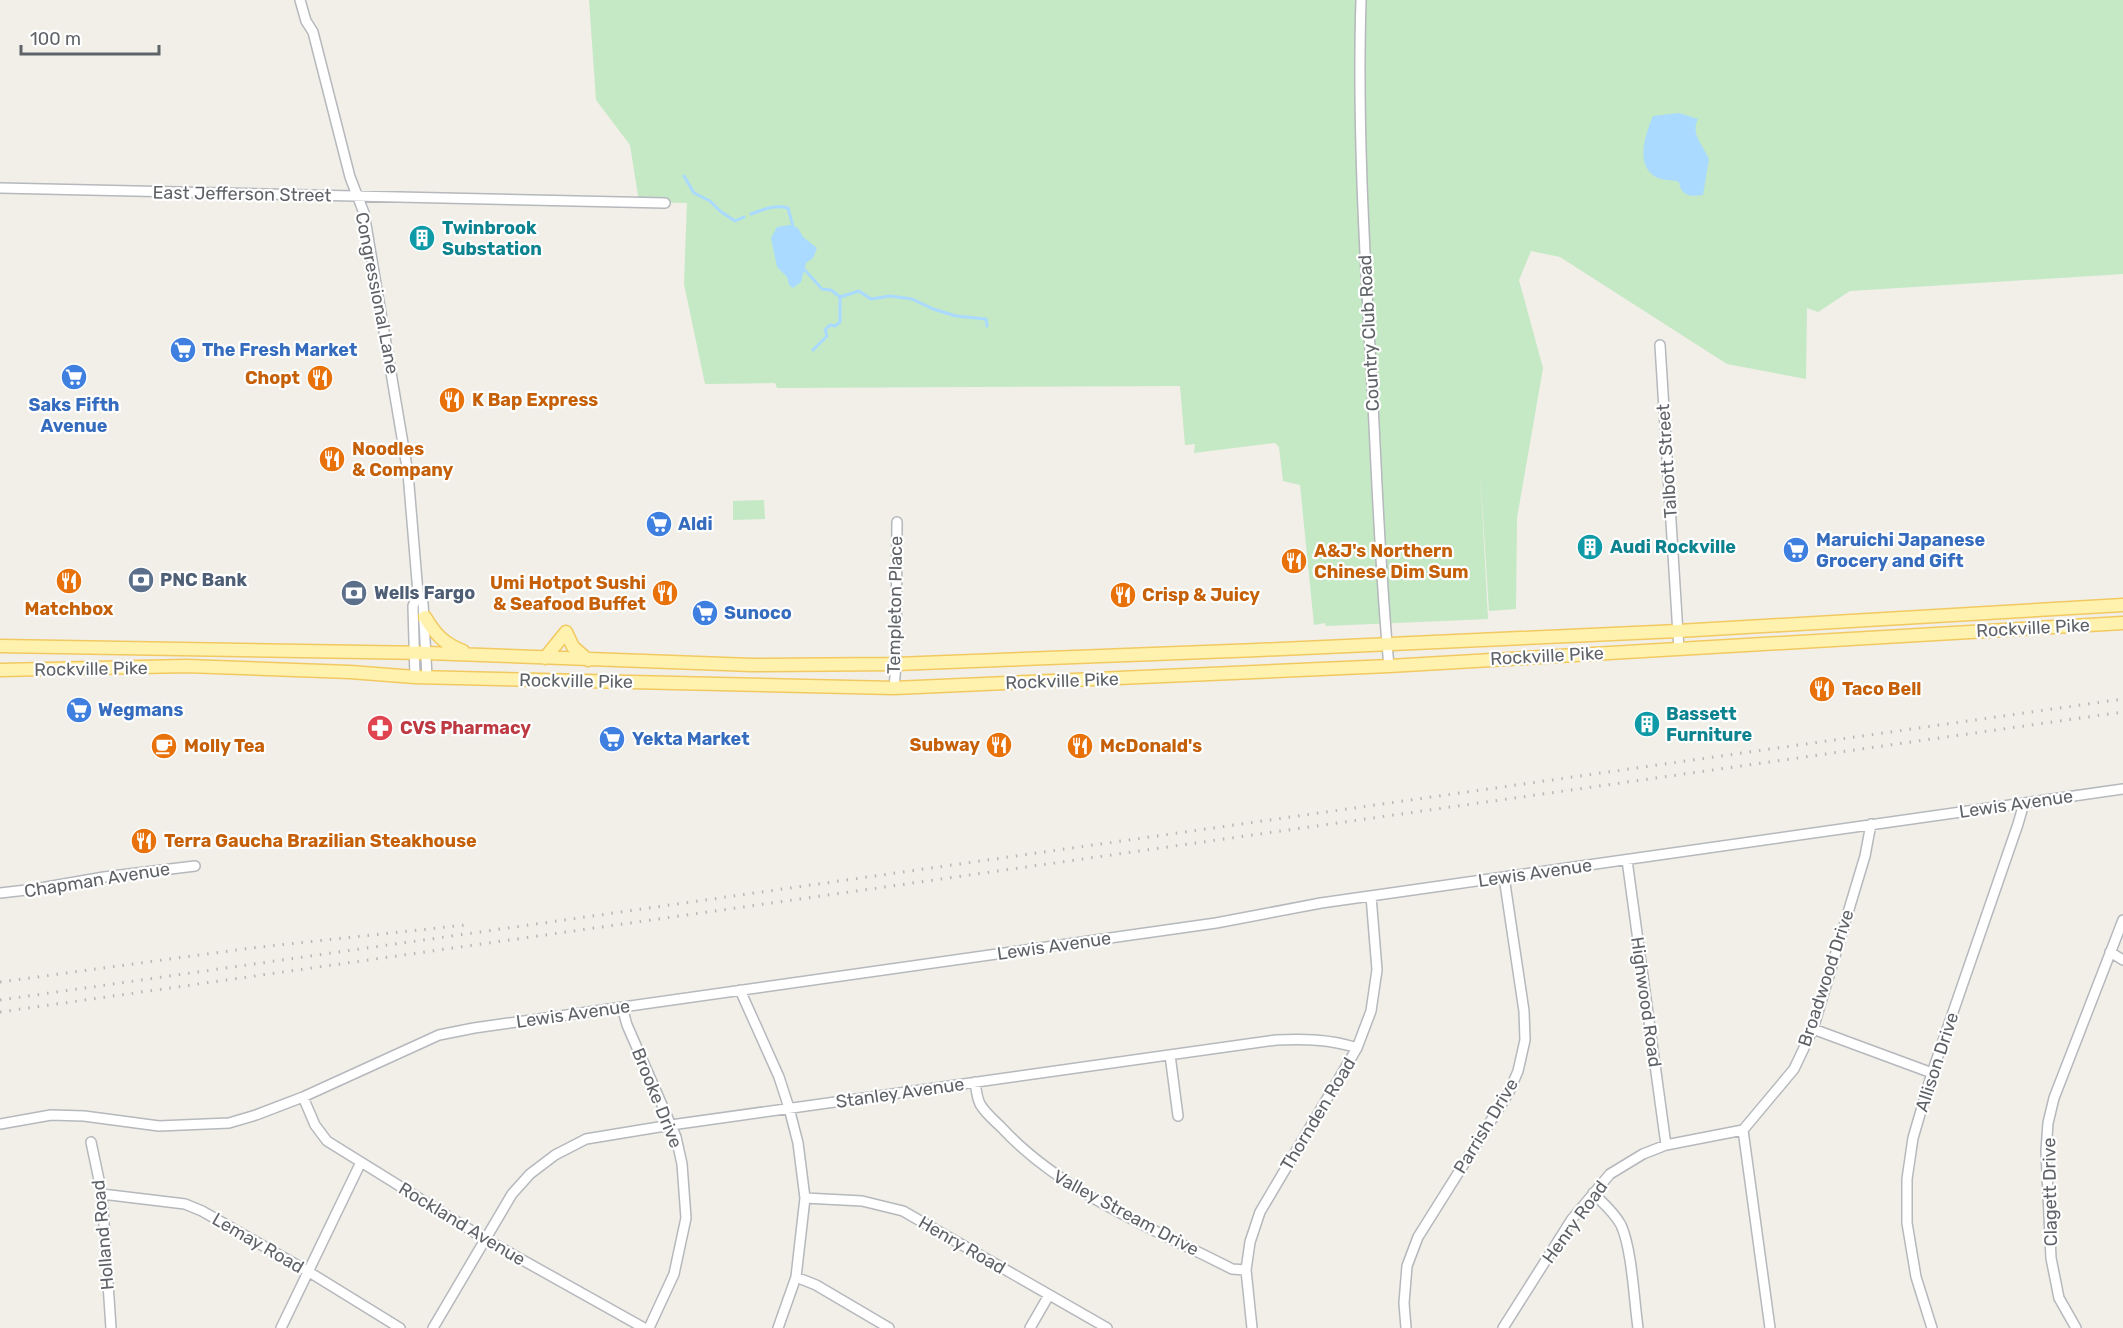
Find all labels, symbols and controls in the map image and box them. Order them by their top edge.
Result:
scale bar [21,18,159,56]
text: 100 m [30,28,81,50]
street label: East Jefferson Street [152,181,332,207]
street label: Congressional Lane [351,210,403,376]
place label: Twinbrook Substation [442,217,542,260]
building icon: Twinbrook Substation [407,223,437,253]
street label: Country Club Road [1354,254,1384,412]
supermarket icon: The Fresh Market [168,335,198,365]
place label: The Fresh Market [202,339,357,361]
supermarket icon: Saks Fifth Avenue [59,362,89,392]
restaurant icon: Chopt [305,363,335,393]
place label: Chopt [245,367,300,389]
restaurant icon: K Bap Express [437,385,467,415]
place label: K Bap Express [472,389,598,411]
place label: Saks Fifth Avenue [28,394,120,437]
street label: Talbott Street [1652,403,1682,519]
place label: Noodles & Company [352,438,454,481]
restaurant icon: Noodles & Company [317,444,347,474]
supermarket icon: Aldi [644,509,674,539]
place label: Aldi [678,513,713,535]
place label: Maruichi Japanese Grocery and Gift [1816,529,1986,572]
building icon: Audi Rockville [1575,532,1605,562]
supermarket icon: Maruichi Japanese Grocery and Gift [1781,535,1811,565]
street label: Templeton Place [883,536,907,674]
place label: Audi Rockville [1610,536,1736,558]
place label: A&J's Northern Chinese Dim Sum [1314,540,1469,583]
restaurant icon: A&J's Northern Chinese Dim Sum [1279,546,1309,576]
bank icon: PNC Bank [126,565,156,595]
restaurant icon: Matchbox [54,566,84,596]
place label: PNC Bank [160,569,247,591]
place label: Umi Hotpot Sushi & Seafood Buffet [490,572,646,615]
bank icon: Wells Fargo [339,578,369,608]
restaurant icon: Umi Hotpot Sushi & Seafood Buffet [650,578,680,608]
restaurant icon: Crisp & Juicy [1108,580,1138,610]
place label: Wells Fargo [374,582,475,604]
place label: Crisp & Juicy [1142,584,1260,606]
place label: Matchbox [25,598,114,620]
supermarket icon: Sunoco [690,598,720,628]
place label: Sunoco [724,602,792,624]
street label: Rockville Pike [1976,614,2090,642]
street label: Rockville Pike [1490,642,1604,670]
street label: Rockville Pike [34,657,148,681]
street label: Rockville Pike [1005,668,1119,694]
street label: Rockville Pike [519,669,633,693]
restaurant icon: Taco Bell [1807,674,1837,704]
place label: Taco Bell [1842,678,1921,700]
supermarket icon: Wegmans [64,695,94,725]
place label: Wegmans [98,699,183,721]
place label: Bassett Furniture [1666,703,1753,746]
building icon: Bassett Furniture [1632,709,1662,739]
pharmacy icon: CVS Pharmacy [365,713,395,743]
place label: CVS Pharmacy [400,717,531,739]
supermarket icon: Yekta Market [597,724,627,754]
place label: Yekta Market [632,728,750,750]
restaurant icon: Subway [984,730,1014,760]
cafe icon: Molly Tea [149,731,179,761]
restaurant icon: McDonald's [1065,731,1095,761]
place label: Subway [910,734,980,756]
place label: Molly Tea [184,735,265,757]
place label: McDonald's [1100,735,1202,757]
street label: Lewis Avenue [1958,785,2074,823]
restaurant icon: Terra Gaucha Brazilian Steakhouse [129,826,159,856]
place label: Terra Gaucha Brazilian Steakhouse [164,830,477,852]
street label: Lewis Avenue [1477,854,1593,892]
street label: Chapman Avenue [22,858,172,902]
street label: Broadwood Drive [1793,907,1859,1049]
street label: Lewis Avenue [996,927,1112,965]
street label: Highwood Road [1626,935,1666,1069]
street label: Lewis Avenue [515,995,631,1033]
street label: Allison Drive [1911,1009,1963,1115]
street label: Brooke Drive [627,1045,687,1151]
street label: Thornden Road [1276,1054,1360,1174]
street label: Stanley Avenue [834,1073,966,1113]
street label: Parrish Drive [1449,1074,1523,1178]
street label: Clagett Drive [2038,1137,2062,1247]
street label: Valley Stream Drive [1049,1165,1203,1261]
street label: Henry Road [1538,1176,1612,1268]
street label: Rockland Avenue [395,1177,529,1271]
street label: Holland Road [87,1179,119,1291]
street label: Lemay Road [208,1208,308,1278]
street label: Henry Road [914,1211,1010,1279]

